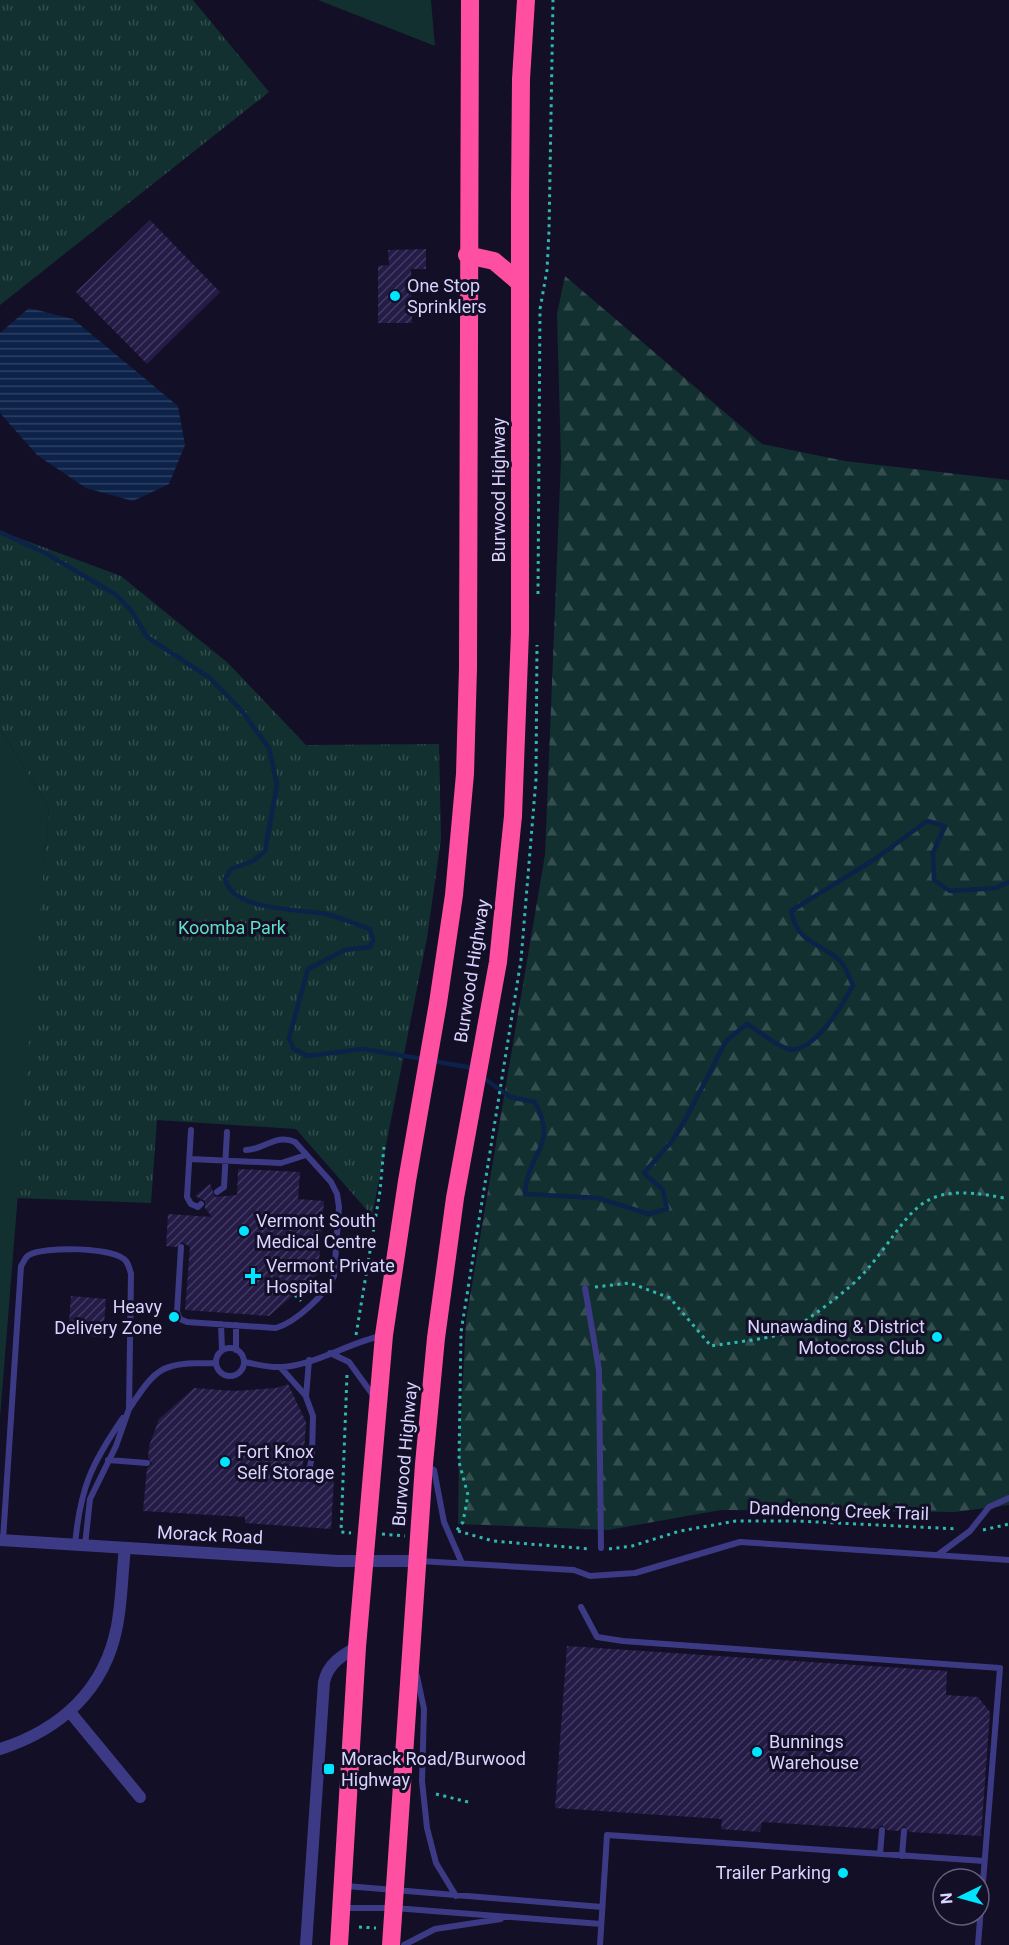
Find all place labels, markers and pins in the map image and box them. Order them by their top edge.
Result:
place label: One Stop Sprinklers [407,275,487,317]
marker: One Stop Sprinklers [388,289,402,303]
place label: Vermont South Medical Centre [256,1210,376,1252]
marker: Vermont South Medical Centre [237,1224,251,1238]
place label: Vermont Private Hospital [266,1255,395,1297]
marker: Vermont Private Hospital [244,1267,262,1285]
place label: Heavy Delivery Zone [54,1296,162,1338]
marker: Heavy Delivery Zone [167,1310,181,1324]
place label: Nunawading & District Motocross Club [747,1316,925,1358]
marker: Nunawading & District Motocross Club [930,1330,944,1344]
place label: Fort Knox Self Storage [237,1441,334,1483]
marker: Fort Knox Self Storage [218,1455,232,1469]
place label: Bunnings Warehouse [769,1731,859,1773]
marker: Bunnings Warehouse [750,1745,764,1759]
place label: Morack Road/Burwood Highway [341,1748,526,1790]
marker: Morack Road/Burwood Highway [322,1762,336,1776]
place label: Trailer Parking [716,1862,831,1883]
marker: Trailer Parking [836,1866,850,1880]

